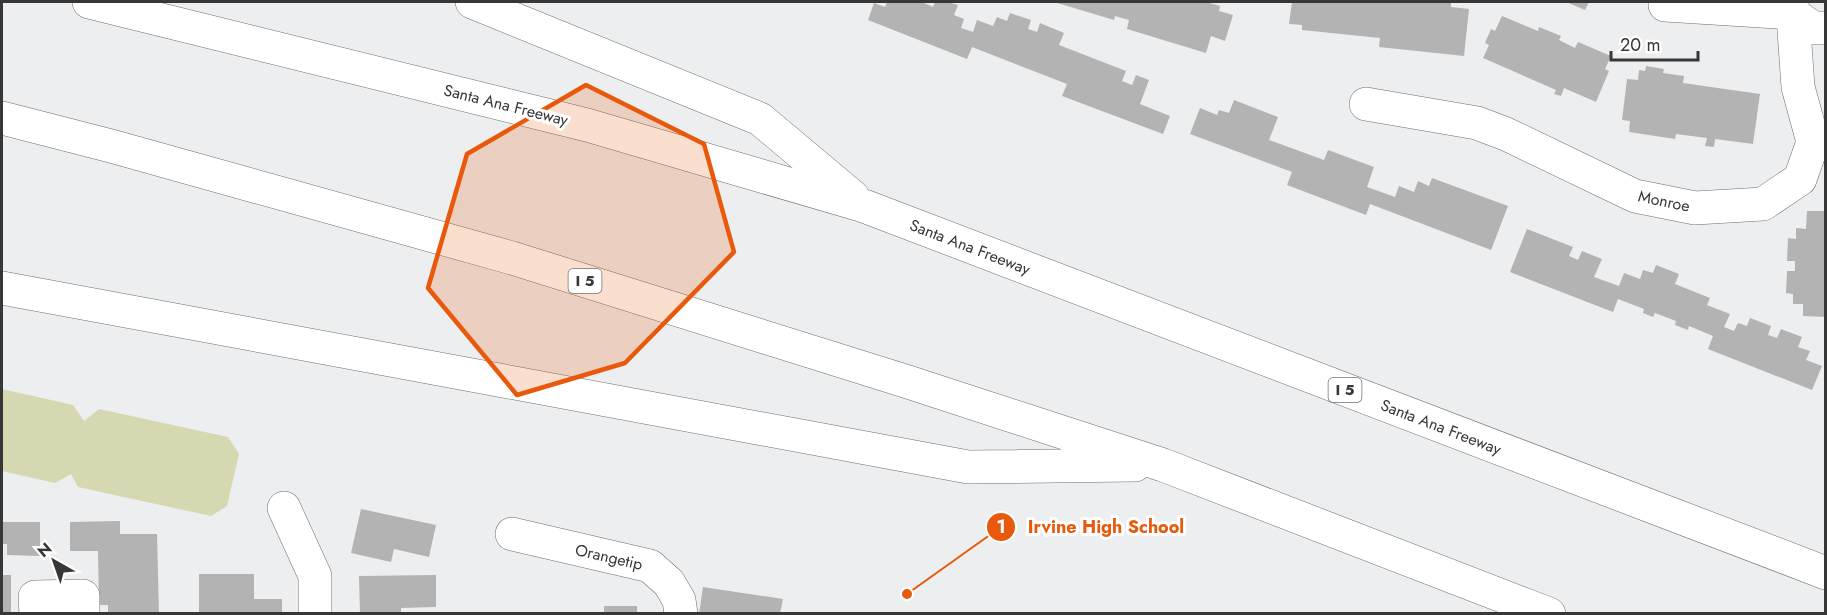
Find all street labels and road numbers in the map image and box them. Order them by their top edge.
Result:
street label: Santa Ana Freeway [441,78,571,132]
street label: Monroe [1636,184,1692,218]
street label: Santa Ana Freeway [906,213,1034,281]
road number: I 5 [568,269,602,293]
road number: I 5 [1328,378,1362,402]
street label: Santa Ana Freeway [1377,393,1505,461]
street label: Orangetip [573,538,645,576]

